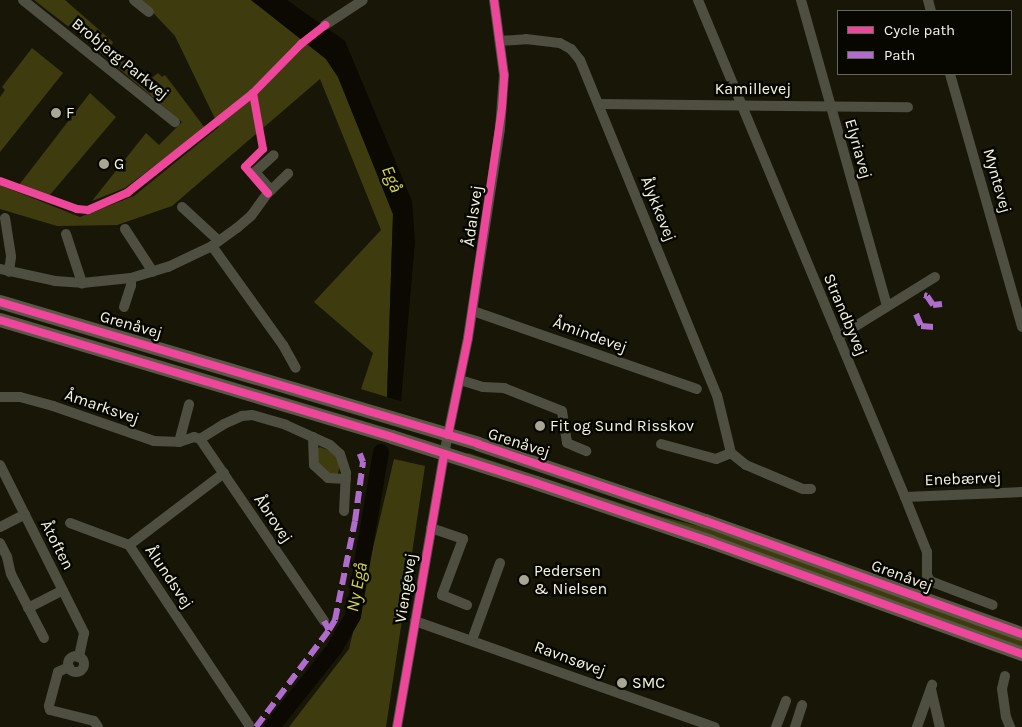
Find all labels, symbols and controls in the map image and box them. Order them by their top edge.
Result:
legend [837,10,1012,75]
street label: Brobjerg Parkvej [68,14,172,104]
text: Cycle path [884,21,955,39]
text: Path [884,46,915,64]
street label: Kamillevej [715,79,791,99]
place label: F [66,103,74,123]
marker: F [50,107,62,119]
street label: Elyriavej [840,117,876,181]
street label: Myntevej [979,147,1015,215]
place label: G [114,154,124,174]
marker: G [98,158,110,170]
water label: Egå [377,162,407,196]
street label: Ålykkevej [636,174,680,244]
street label: Ådalsvej [459,184,487,248]
street label: Strandbyvej [819,271,871,359]
street label: Grenåvej [98,307,164,343]
street label: Åmindevej [550,313,630,357]
street label: Åmarksvej [62,385,142,429]
place label: Fit og Sund Risskov [550,416,694,436]
marker: Fit og Sund Risskov [534,420,546,432]
street label: Grenåvej [486,424,552,462]
street label: Enebærvej [924,468,1002,490]
street label: Åbrovej [250,491,296,547]
street label: Åtoften [36,517,78,573]
street label: Ålundsvej [141,542,197,612]
street label: Viengevej [391,552,421,624]
street label: Grenåvej [869,556,935,596]
water label: Ny Egå [342,560,372,614]
place label: Pedersen & Nielsen [534,561,607,599]
marker: Pedersen & Nielsen [518,574,530,586]
street label: Ravnsøvej [532,637,608,681]
place label: SMC [632,673,665,693]
marker: SMC [616,677,628,689]

